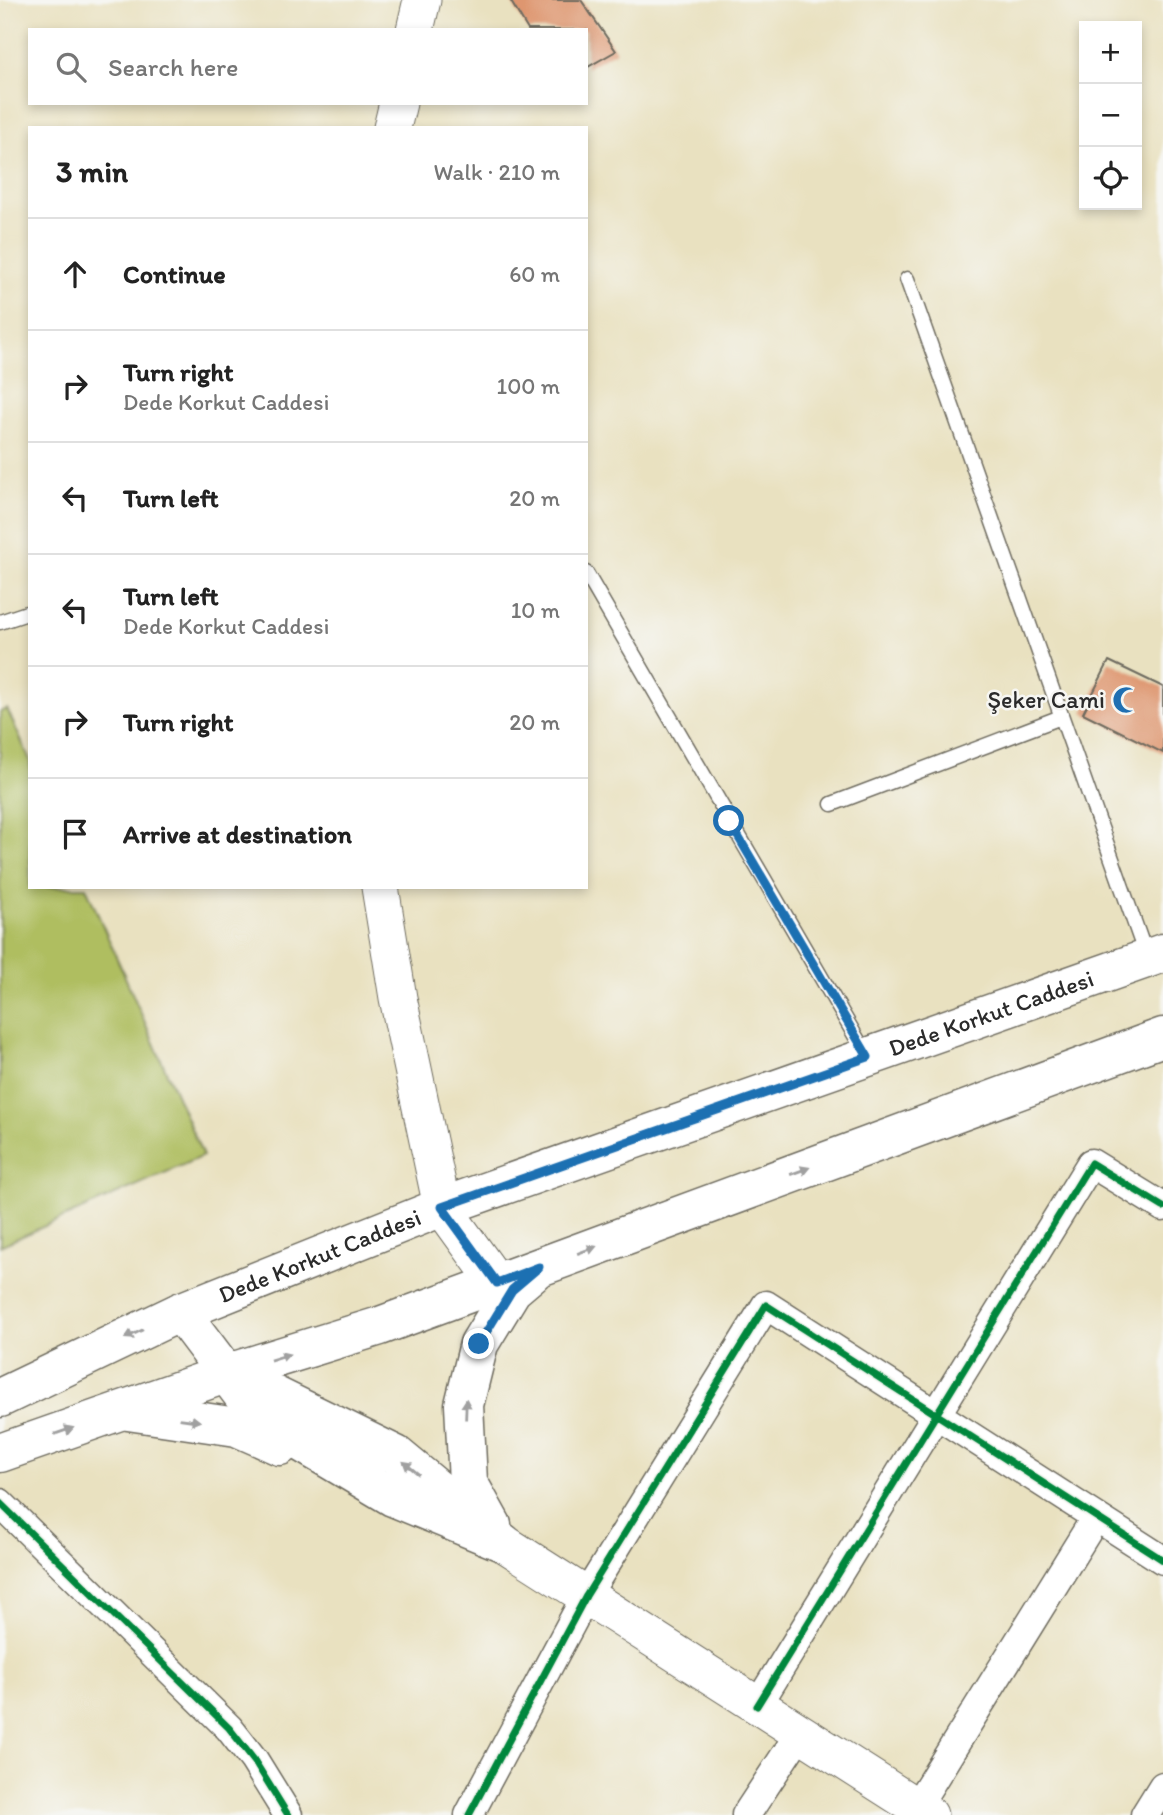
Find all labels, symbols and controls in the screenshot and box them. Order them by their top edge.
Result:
map controls [1079,21,1142,210]
button: + [1079,21,1142,84]
search box [28,28,588,105]
icon: search [52,48,90,86]
text: Search here [108,51,238,83]
button: − [1079,84,1142,147]
button: locate [1079,147,1142,210]
text: 3 min [56,153,128,190]
text: Walk · 210 m [434,158,560,186]
icon: ahead [56,255,94,293]
text: Continue [123,258,226,290]
text: 60 m [509,260,560,288]
text: Turn right [123,356,234,388]
icon: right [56,367,94,405]
text: 100 m [496,372,560,400]
text: Dede Korkut Caddesi [123,388,329,416]
icon: left [56,479,94,517]
text: Turn left [123,482,219,514]
text: 20 m [509,484,560,512]
text: Turn left [123,580,219,612]
icon: left [56,591,94,629]
text: 10 m [511,596,560,624]
text: Dede Korkut Caddesi [123,612,329,640]
place label: Şeker Cami [988,685,1105,714]
mosque icon: Şeker Cami [1111,685,1141,715]
icon: right [56,703,94,741]
text: Turn right [123,706,234,738]
text: 20 m [509,708,560,736]
route start [713,805,744,836]
icon: arrive [56,815,94,853]
text: Arrive at destination [123,818,352,850]
street label: Dede Korkut Caddesi [885,964,1097,1063]
one-way arrow [790,1165,811,1176]
street label: Dede Korkut Caddesi [214,1202,425,1309]
one-way arrow [576,1244,597,1255]
one-way arrow [124,1328,144,1339]
route end [463,1328,494,1359]
one-way arrow [269,1351,290,1361]
one-way arrow [460,1398,471,1420]
one-way arrow [179,1415,201,1426]
one-way arrow [54,1425,75,1436]
one-way arrow [403,1461,420,1476]

